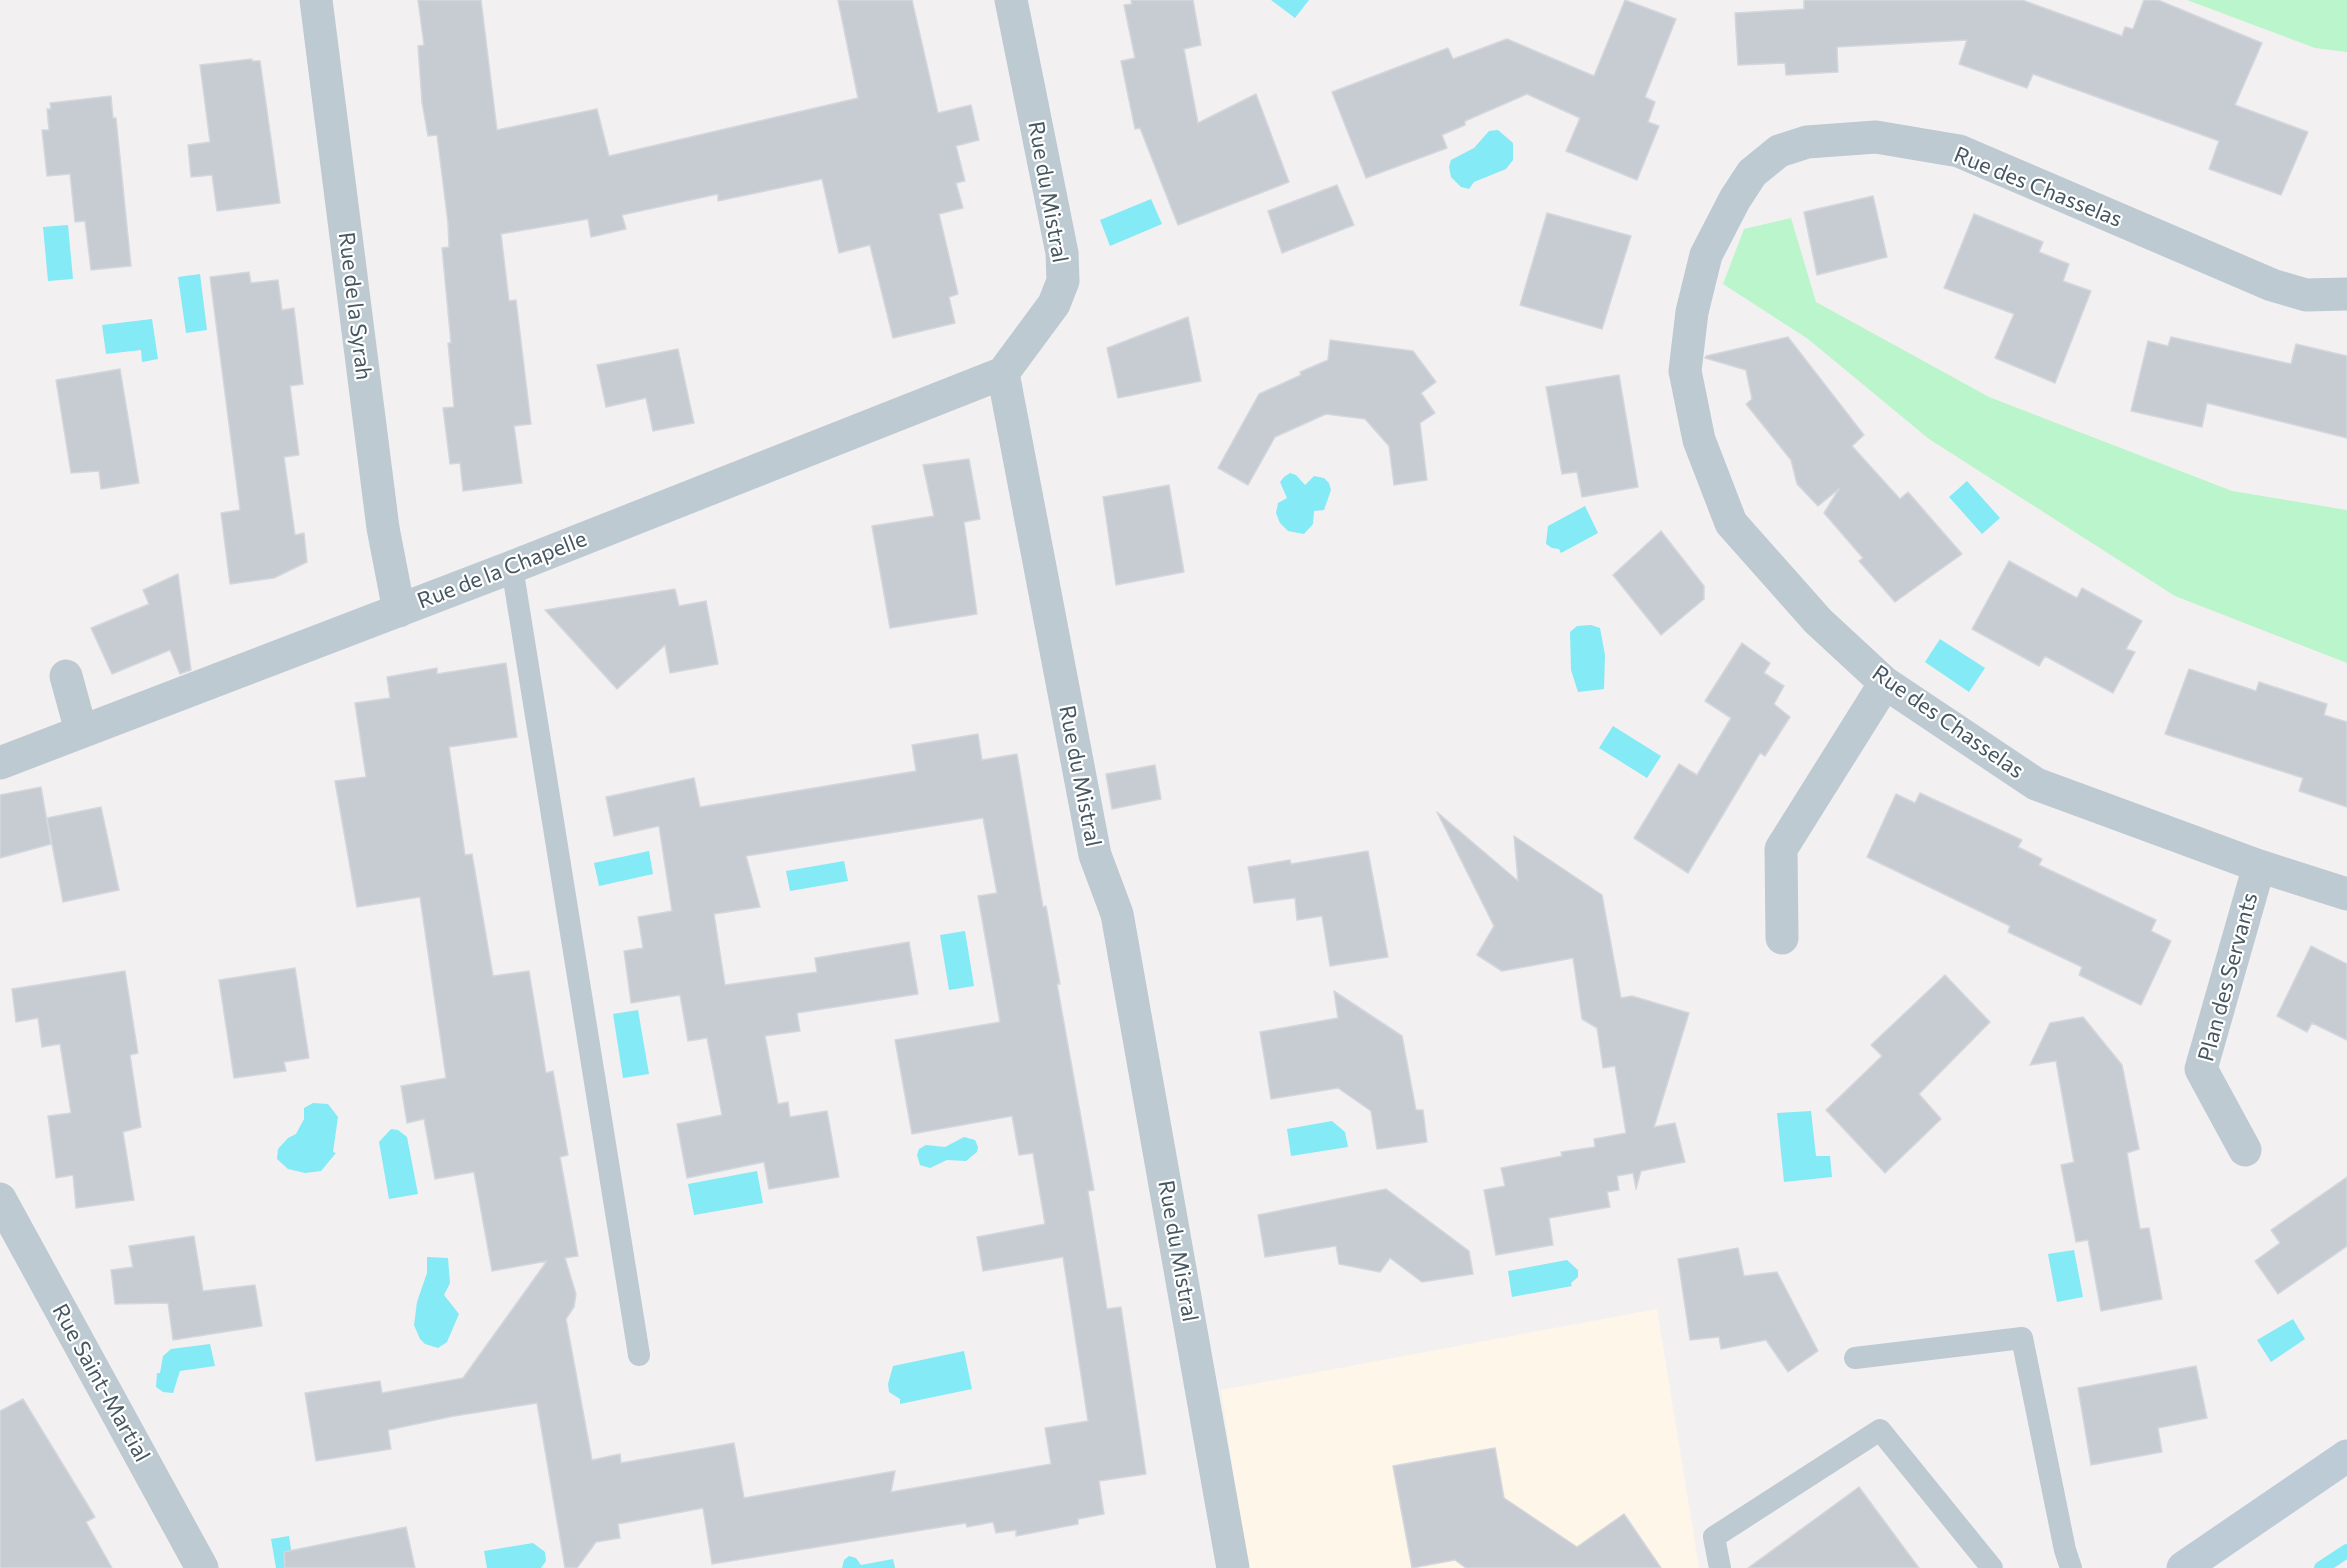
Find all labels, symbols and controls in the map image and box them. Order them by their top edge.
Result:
street label: Rue du Mistral [1023,119,1073,265]
street label: Rue des Chasselas [1950,141,2126,233]
street label: Rue de la Syrah [333,230,377,382]
street label: Rue de la Chapelle [414,526,590,614]
street label: Rue des Chasselas [1867,660,2029,784]
street label: Rue du Mistral [1053,703,1107,849]
street label: Plan des Servants [2193,890,2263,1064]
street label: Rue du Mistral [1153,1178,1203,1324]
street label: Rue Saint-Martial [47,1299,155,1467]

